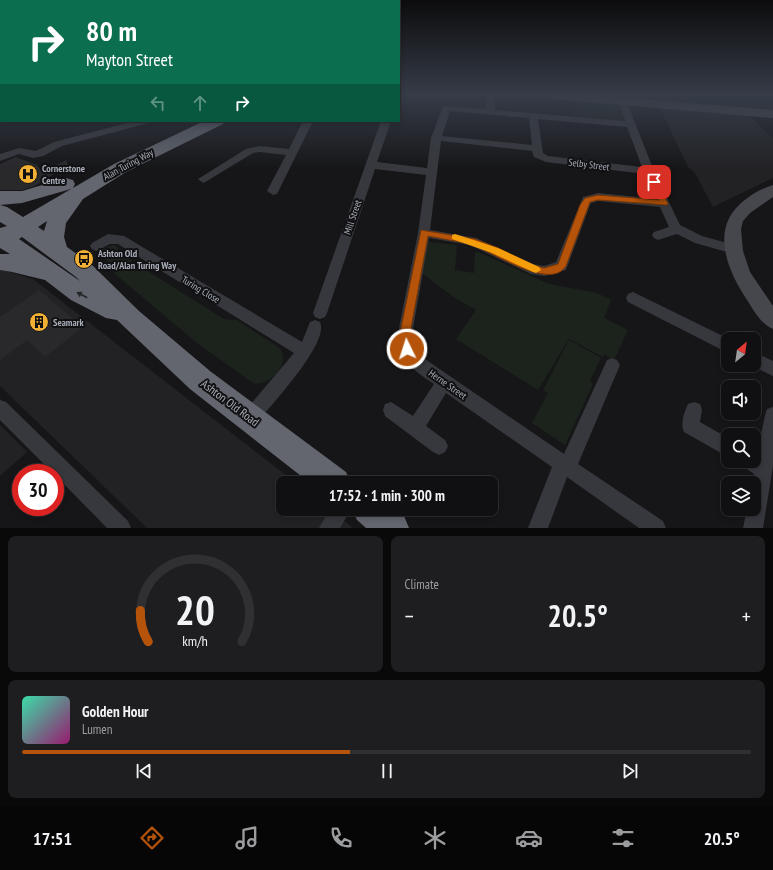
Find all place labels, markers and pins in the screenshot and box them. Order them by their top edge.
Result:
place label: Cornerstone Centre [42,162,85,187]
hospital icon: Cornerstone Centre [17,163,39,185]
pin [637,165,671,199]
place label: Ashton Old Road/Alan Turing Way [97,247,177,272]
bus stop icon: Ashton Old Road/Alan Turing Way [73,248,95,270]
building icon: Seamark [28,311,50,333]
place label: Seamark [53,316,84,329]

